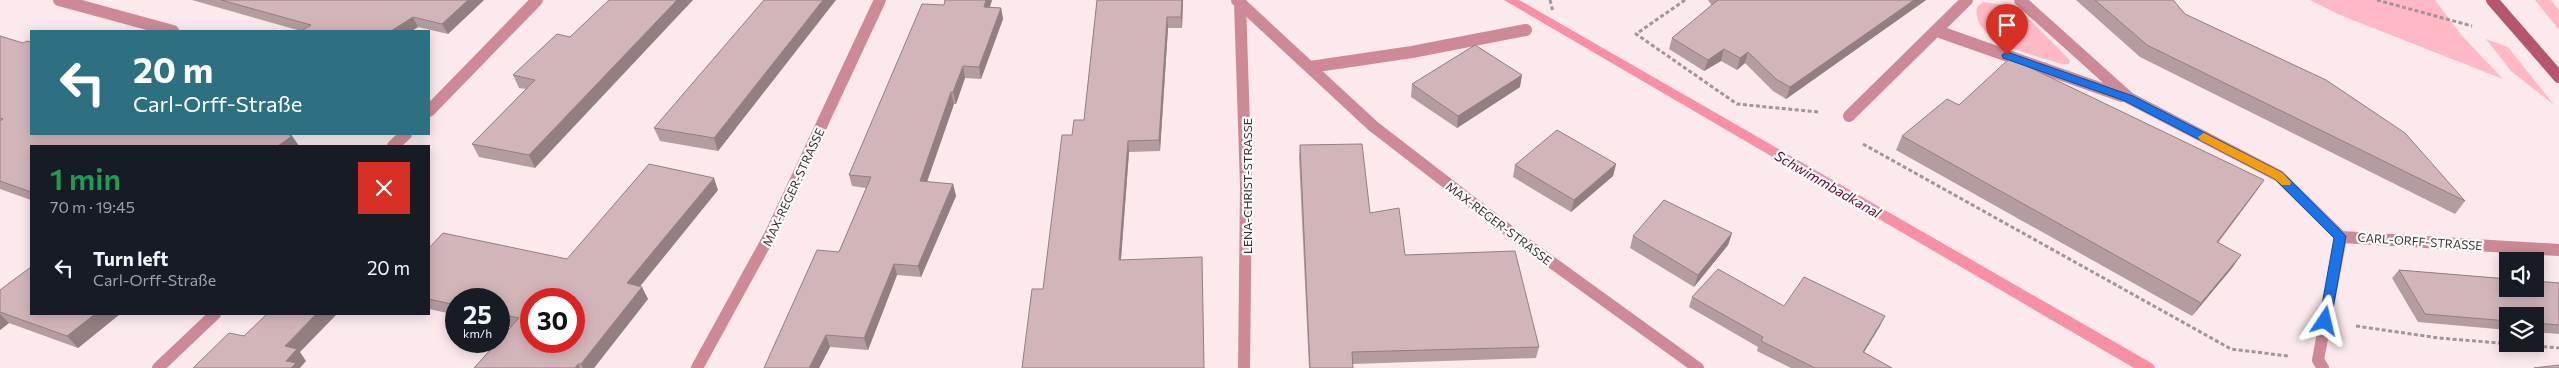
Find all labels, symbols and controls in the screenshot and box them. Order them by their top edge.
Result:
pin [1986,4,2028,55]
icon: arrive [1993,11,2021,39]
text: 20 m [133,47,213,90]
icon: left [50,50,115,115]
text: Carl-Orff-Straße [133,90,302,117]
street label: LENA-CHRIST-STRASSE [1240,118,1254,254]
street label: MAX-REGER-STRASSE [759,126,827,248]
water label: Schwimmbadkanal [1772,147,1884,221]
text: 1 min [50,159,121,196]
button: close [358,162,410,214]
street label: MAX-REGER-STRASSE [1443,179,1555,267]
text: 70 m · 19:45 [50,197,135,216]
street label: CARL-ORFF-STRASSE [2357,230,2483,252]
text: Turn left [93,247,168,270]
map controls [2499,252,2544,352]
button: sound [2499,252,2544,297]
icon: left [50,254,78,282]
text: 20 m [367,256,410,279]
text: Carl-Orff-Straße [93,270,216,289]
speed limit sign: 30 [520,288,585,353]
position arrow [2298,294,2350,346]
text: 25 [463,299,492,329]
button: layers [2499,307,2544,352]
text: km/h [463,326,492,340]

